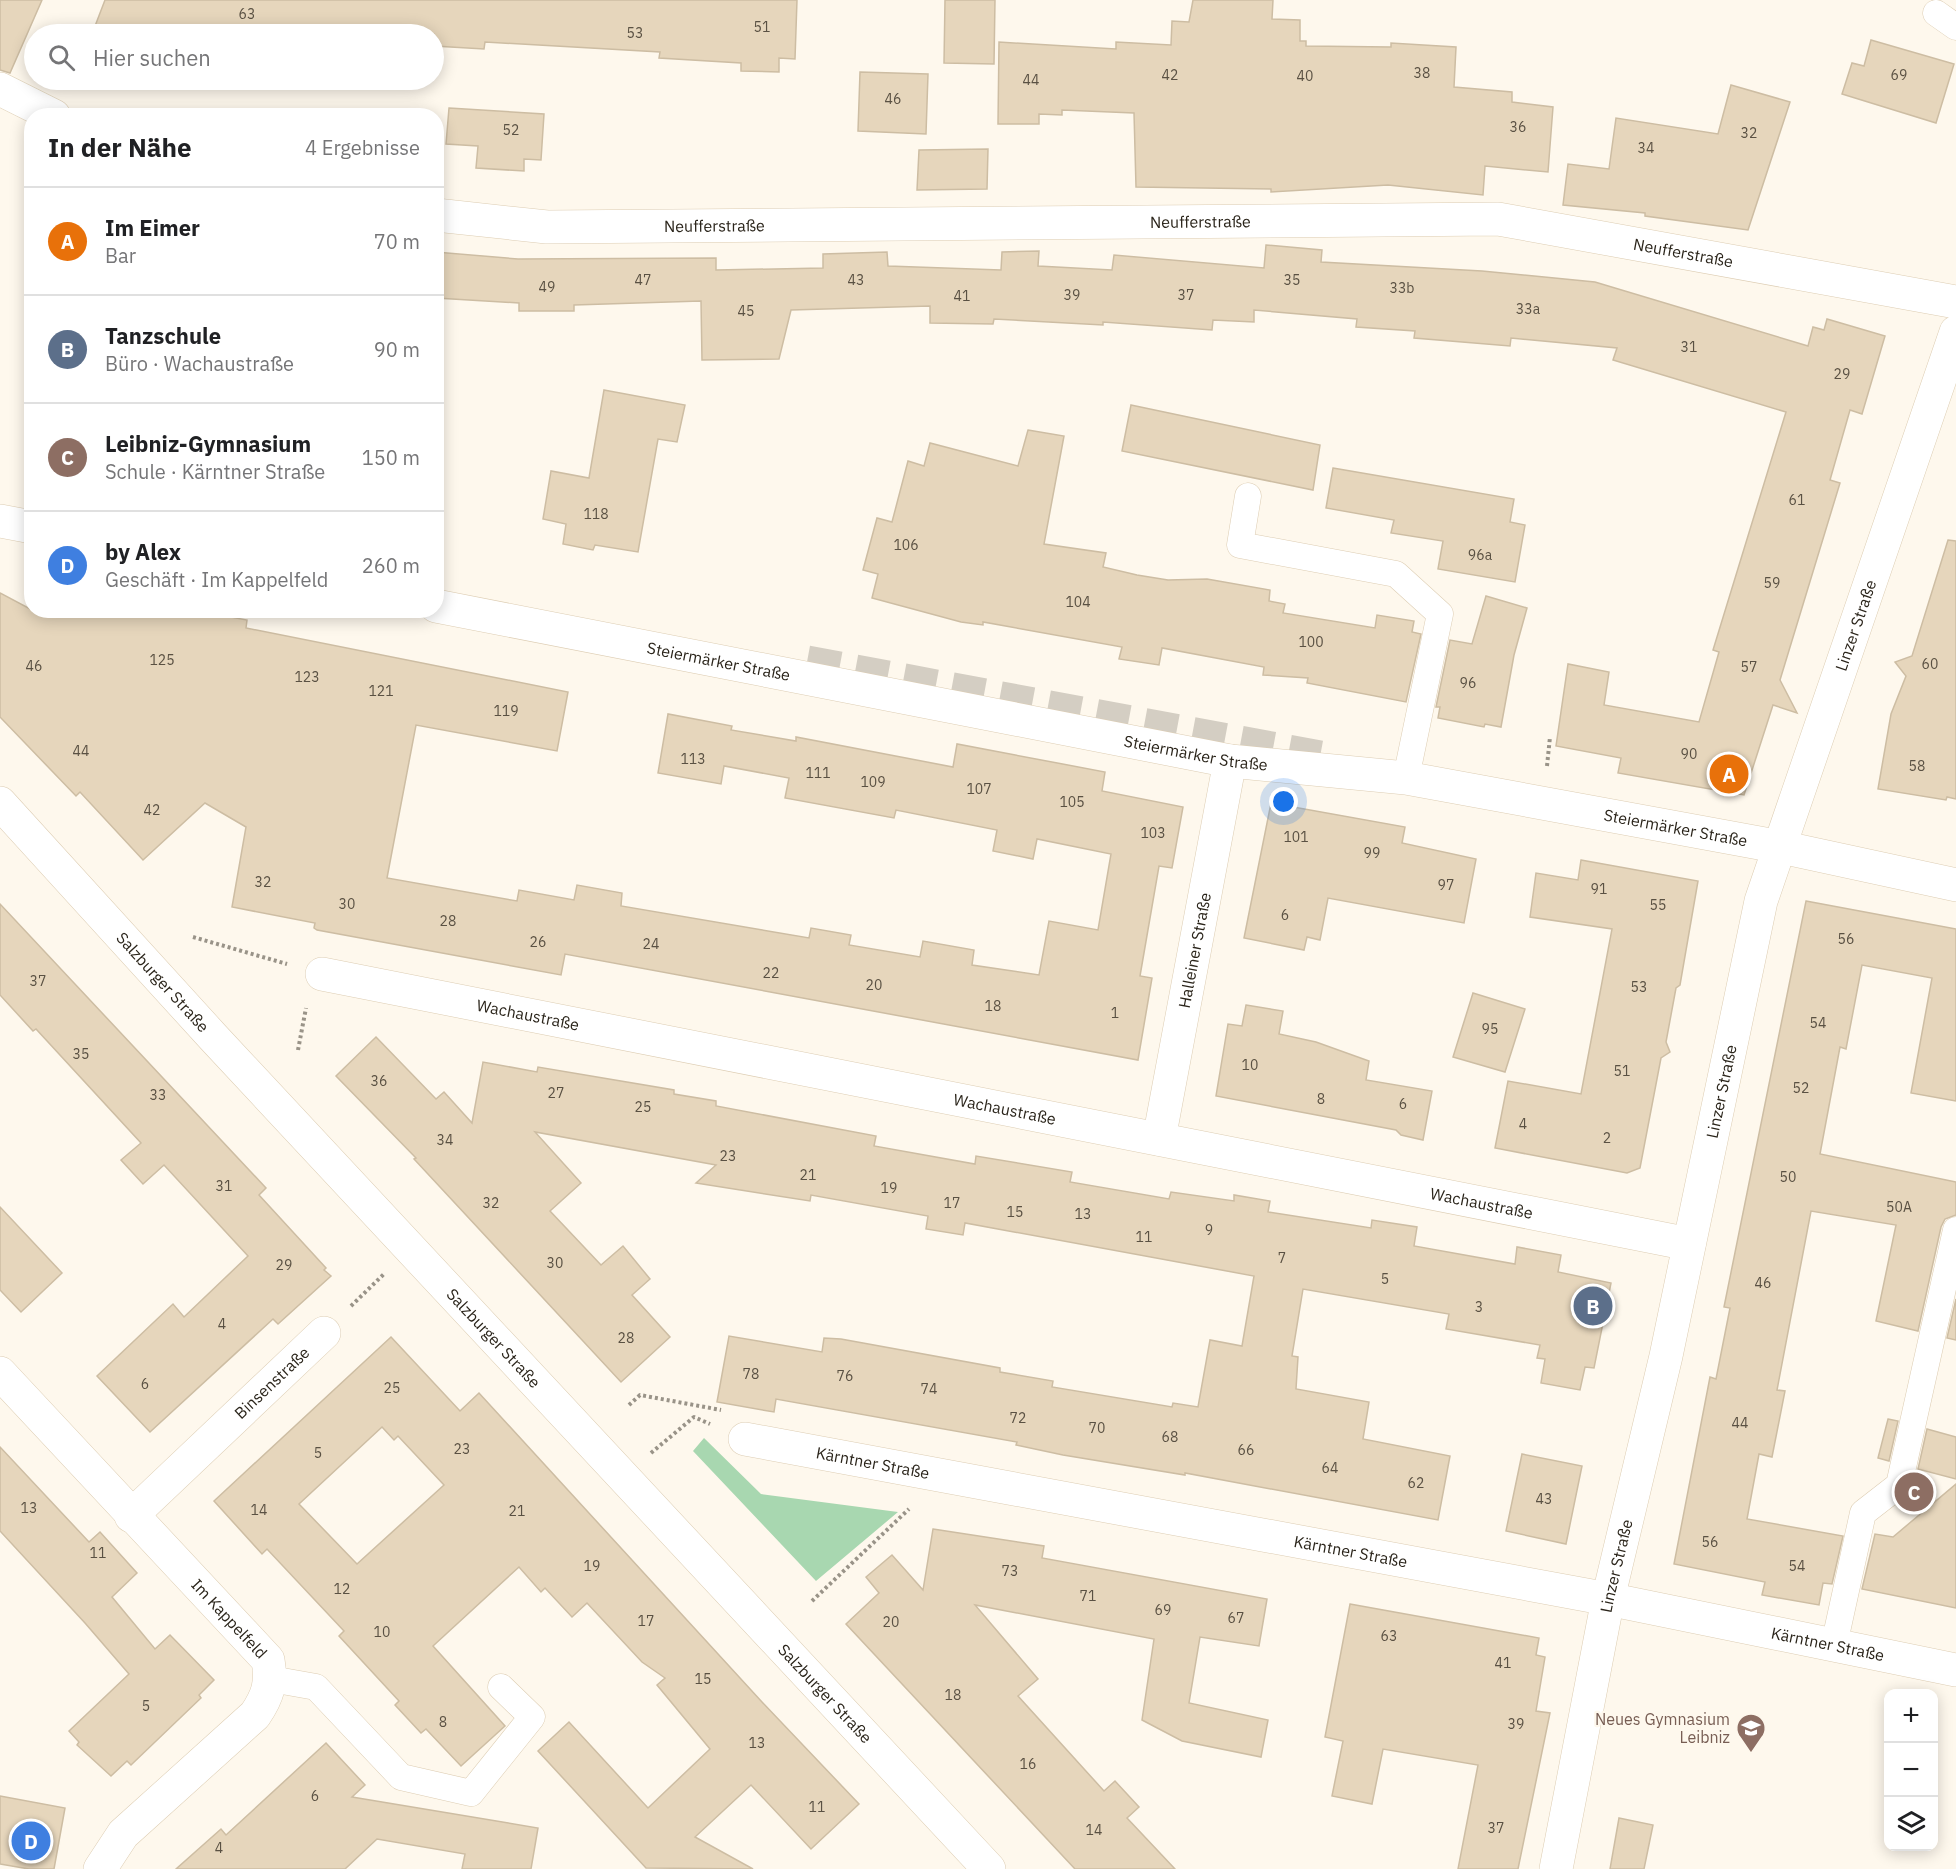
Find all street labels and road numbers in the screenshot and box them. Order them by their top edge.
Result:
street label: Neufferstraße [1150,211,1251,232]
street label: Neufferstraße [664,215,765,236]
street label: Neufferstraße [1632,234,1735,271]
street label: Linzer Straße [1831,577,1880,674]
street label: Steiermärker Straße [645,637,792,685]
street label: Steiermärker Straße [1122,731,1269,775]
street label: Steiermärker Straße [1602,805,1749,851]
street label: Halleiner Straße [1174,891,1215,1010]
street label: Salzburger Straße [112,928,214,1036]
street label: Wachaustraße [475,995,581,1035]
street label: Linzer Straße [1702,1043,1741,1140]
street label: Wachaustraße [952,1089,1058,1129]
street label: Wachaustraße [1429,1183,1535,1223]
street label: Salzburger Straße [443,1284,545,1392]
street label: Binsenstraße [230,1342,314,1423]
street label: Kärntner Straße [815,1442,931,1483]
street label: Linzer Straße [1596,1517,1637,1614]
street label: Kärntner Straße [1292,1531,1409,1572]
street label: Im Kappelfeld [187,1575,271,1663]
street label: Kärntner Straße [1769,1623,1886,1665]
street label: Salzburger Straße [774,1640,877,1747]

